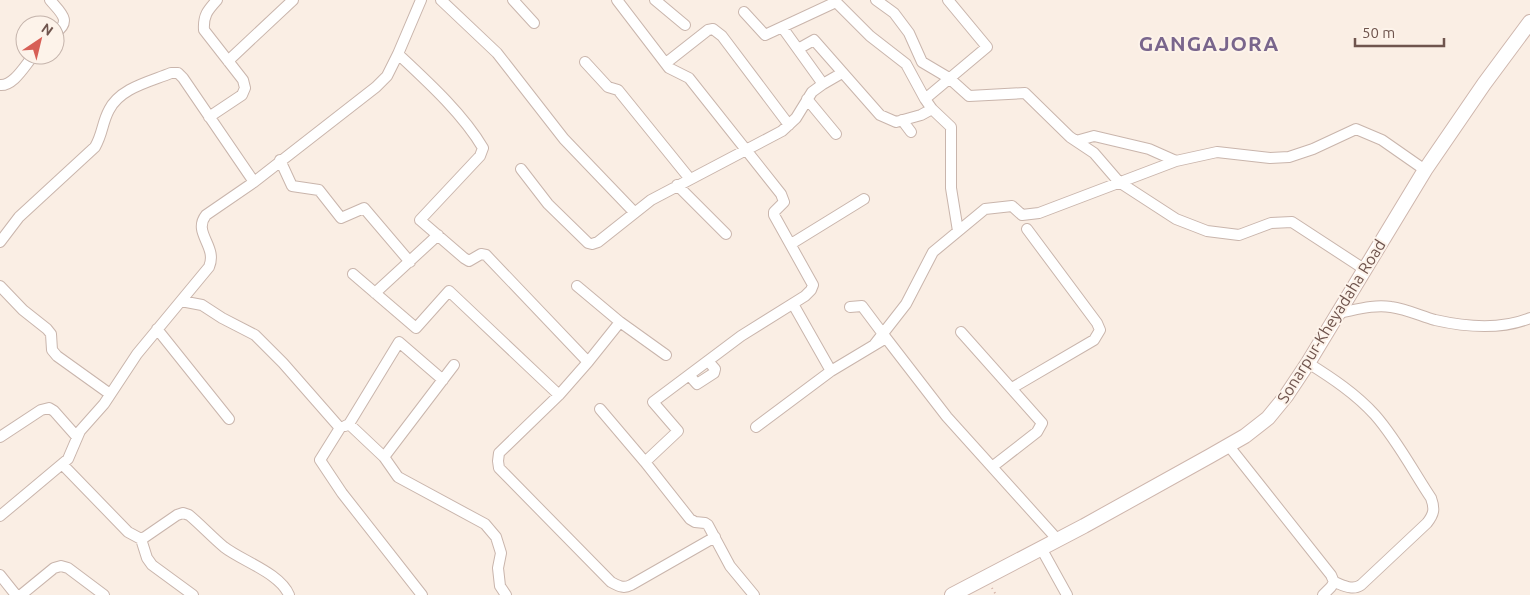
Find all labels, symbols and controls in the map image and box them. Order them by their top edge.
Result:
north arrow [15,15,65,65]
scale bar [1355,15,1444,47]
text: N [39,20,56,39]
text: 50 m [1362,24,1395,41]
district label: GANGAJORA [1139,31,1279,55]
street label: Sonarpur-Kheyadaha Road [1273,236,1389,406]

